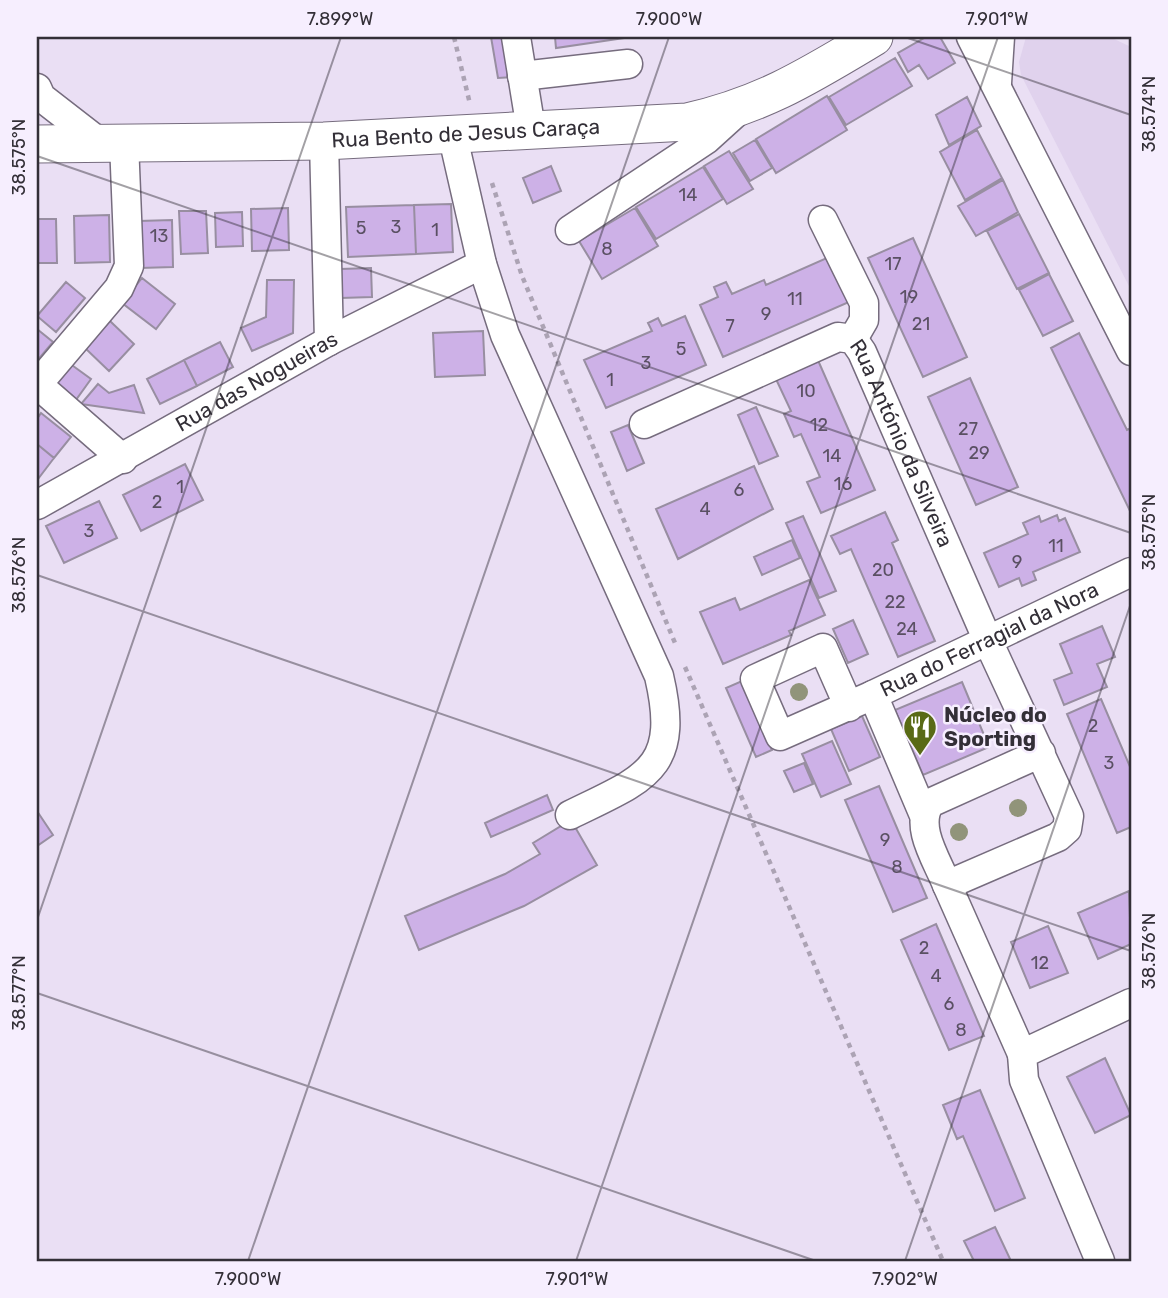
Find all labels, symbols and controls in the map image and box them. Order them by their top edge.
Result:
text: 7.899°W [307,8,373,30]
text: 7.900°W [636,8,702,30]
text: 7.901°W [966,8,1029,30]
text: 38.574°N [1138,76,1160,152]
street label: Rua Bento de Jesus Caraça [331,114,601,153]
text: 38.575°N [8,119,30,195]
house number: 14 [679,184,697,206]
house number: 3 [391,216,401,238]
house number: 5 [356,217,366,239]
house number: 1 [431,219,439,241]
house number: 13 [150,225,168,247]
house number: 8 [601,238,613,260]
house number: 17 [885,253,901,275]
house number: 19 [900,286,918,308]
house number: 11 [787,288,803,310]
house number: 9 [761,303,771,325]
house number: 21 [912,313,930,335]
house number: 7 [725,315,735,337]
street label: Rua das Nogueiras [171,326,342,437]
street label: Rua António da Silveira [845,334,959,551]
house number: 5 [676,338,686,360]
house number: 3 [641,352,651,374]
house number: 1 [606,369,614,391]
house number: 10 [796,380,816,402]
house number: 12 [810,414,828,436]
house number: 27 [958,418,978,440]
house number: 29 [968,442,990,464]
house number: 14 [823,445,841,467]
house number: 16 [834,473,852,495]
house number: 1 [176,476,184,498]
house number: 6 [734,479,745,501]
house number: 2 [152,491,162,513]
text: 38.575°N [1138,494,1160,570]
house number: 4 [699,498,711,520]
house number: 3 [84,520,94,542]
house number: 11 [1048,535,1064,557]
text: 38.576°N [8,537,30,613]
house number: 9 [1012,551,1022,573]
house number: 20 [872,559,894,581]
street label: Rua do Ferragial da Nora [876,576,1102,702]
house number: 22 [884,591,906,613]
house number: 24 [896,618,918,640]
place label: Núcleo do Sporting [944,702,1047,751]
restaurant icon: Núcleo do Sporting [901,708,939,757]
house number: 2 [1088,715,1098,737]
house number: 3 [1104,752,1114,774]
house number: 9 [880,829,890,851]
house number: 8 [891,856,903,878]
text: 38.576°N [1138,913,1160,989]
house number: 2 [919,937,929,959]
house number: 12 [1031,952,1049,974]
text: 38.577°N [8,955,30,1031]
house number: 4 [930,965,942,987]
house number: 6 [944,993,955,1015]
house number: 8 [955,1019,967,1041]
text: 7.900°W [215,1268,281,1290]
text: 7.901°W [546,1268,609,1290]
text: 7.902°W [872,1268,938,1290]

